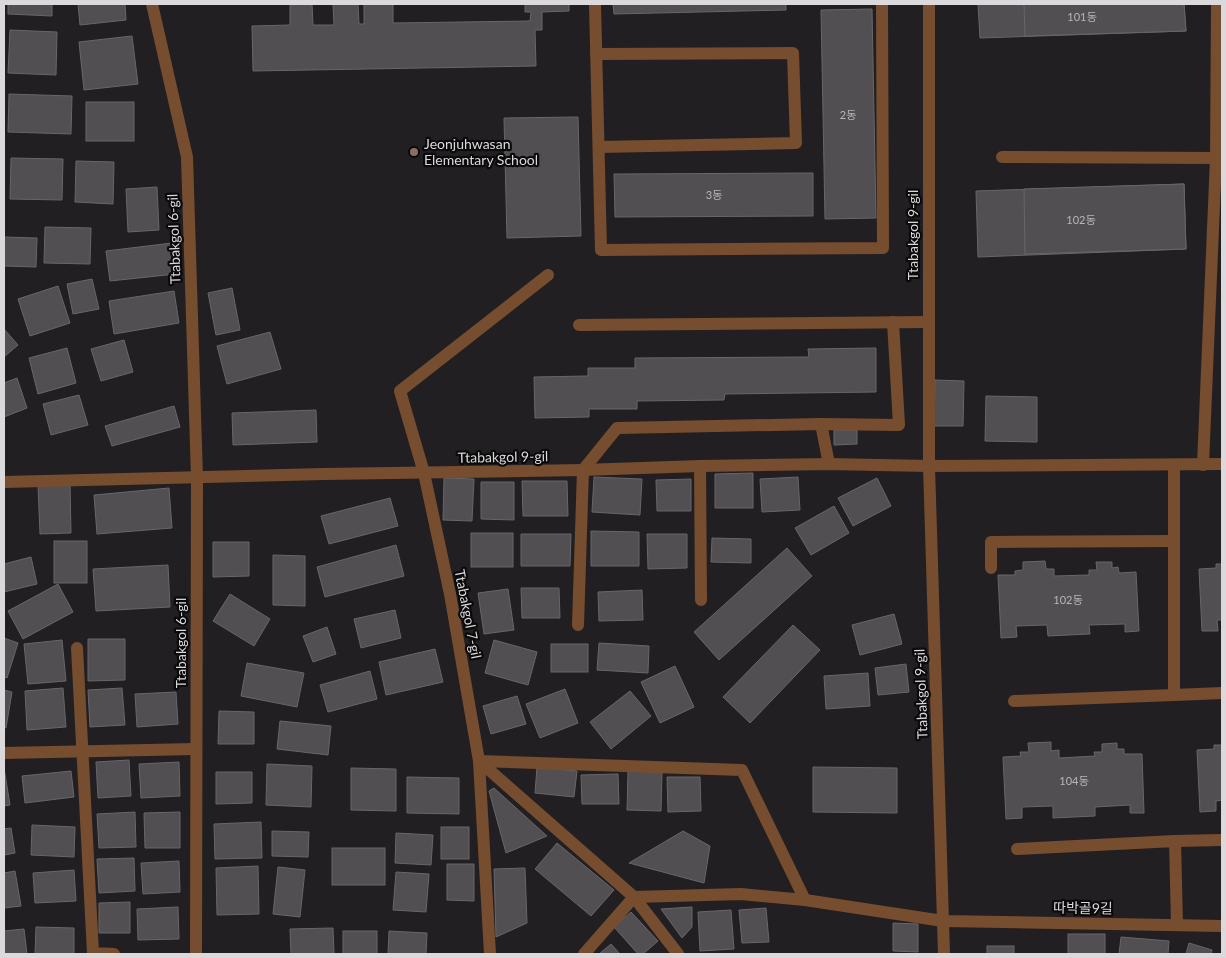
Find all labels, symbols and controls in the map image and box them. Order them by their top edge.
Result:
house number: 101동 [1067,10,1097,23]
house number: 2동 [840,108,856,121]
place label: Jeonjuhwasan Elementary School [424,135,538,168]
marker: Jeonjuhwasan Elementary School [408,146,420,158]
house number: 3동 [706,188,722,201]
street label: Ttabakgol 9-gil [904,190,921,280]
street label: Ttabakgol 6-gil [163,193,184,285]
house number: 102동 [1066,213,1096,226]
street label: Ttabakgol 9-gil [458,447,548,466]
street label: Ttabakgol 7-gil [452,568,485,660]
house number: 102동 [1053,593,1083,606]
street label: Ttabakgol 6-gil [172,598,189,688]
street label: Ttabakgol 9-gil [910,648,931,740]
house number: 104동 [1059,774,1089,787]
street label: 따박골9길 [1053,898,1113,917]

